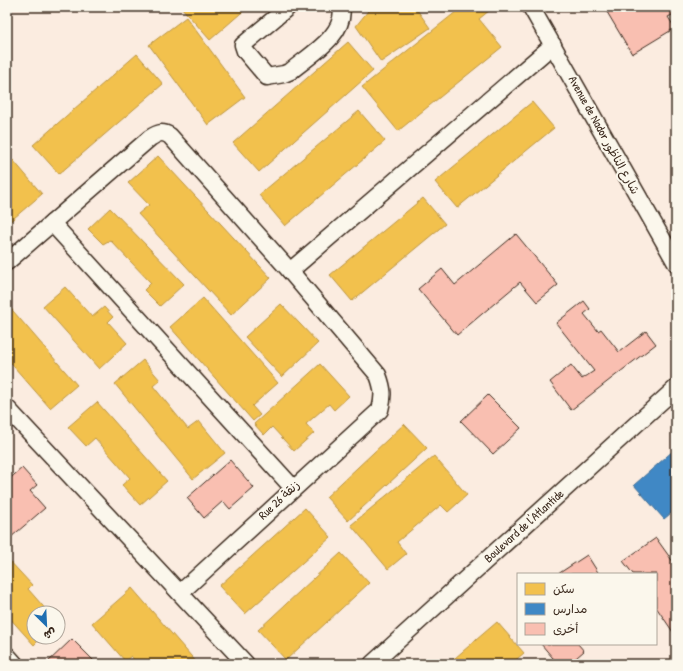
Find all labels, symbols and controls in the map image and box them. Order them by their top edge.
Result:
street label: Avenue de Nador شارع الناظور [564,73,644,197]
street label: Rue 26 زنقة [254,476,303,523]
street label: Boulevard de l'Atlantide [480,485,567,566]
legend [517,573,657,645]
text: سكن [553,580,575,597]
text: مدارس [553,600,587,617]
north arrow [26,605,66,645]
text: أخرى [553,620,578,637]
text: ش [42,625,58,643]

